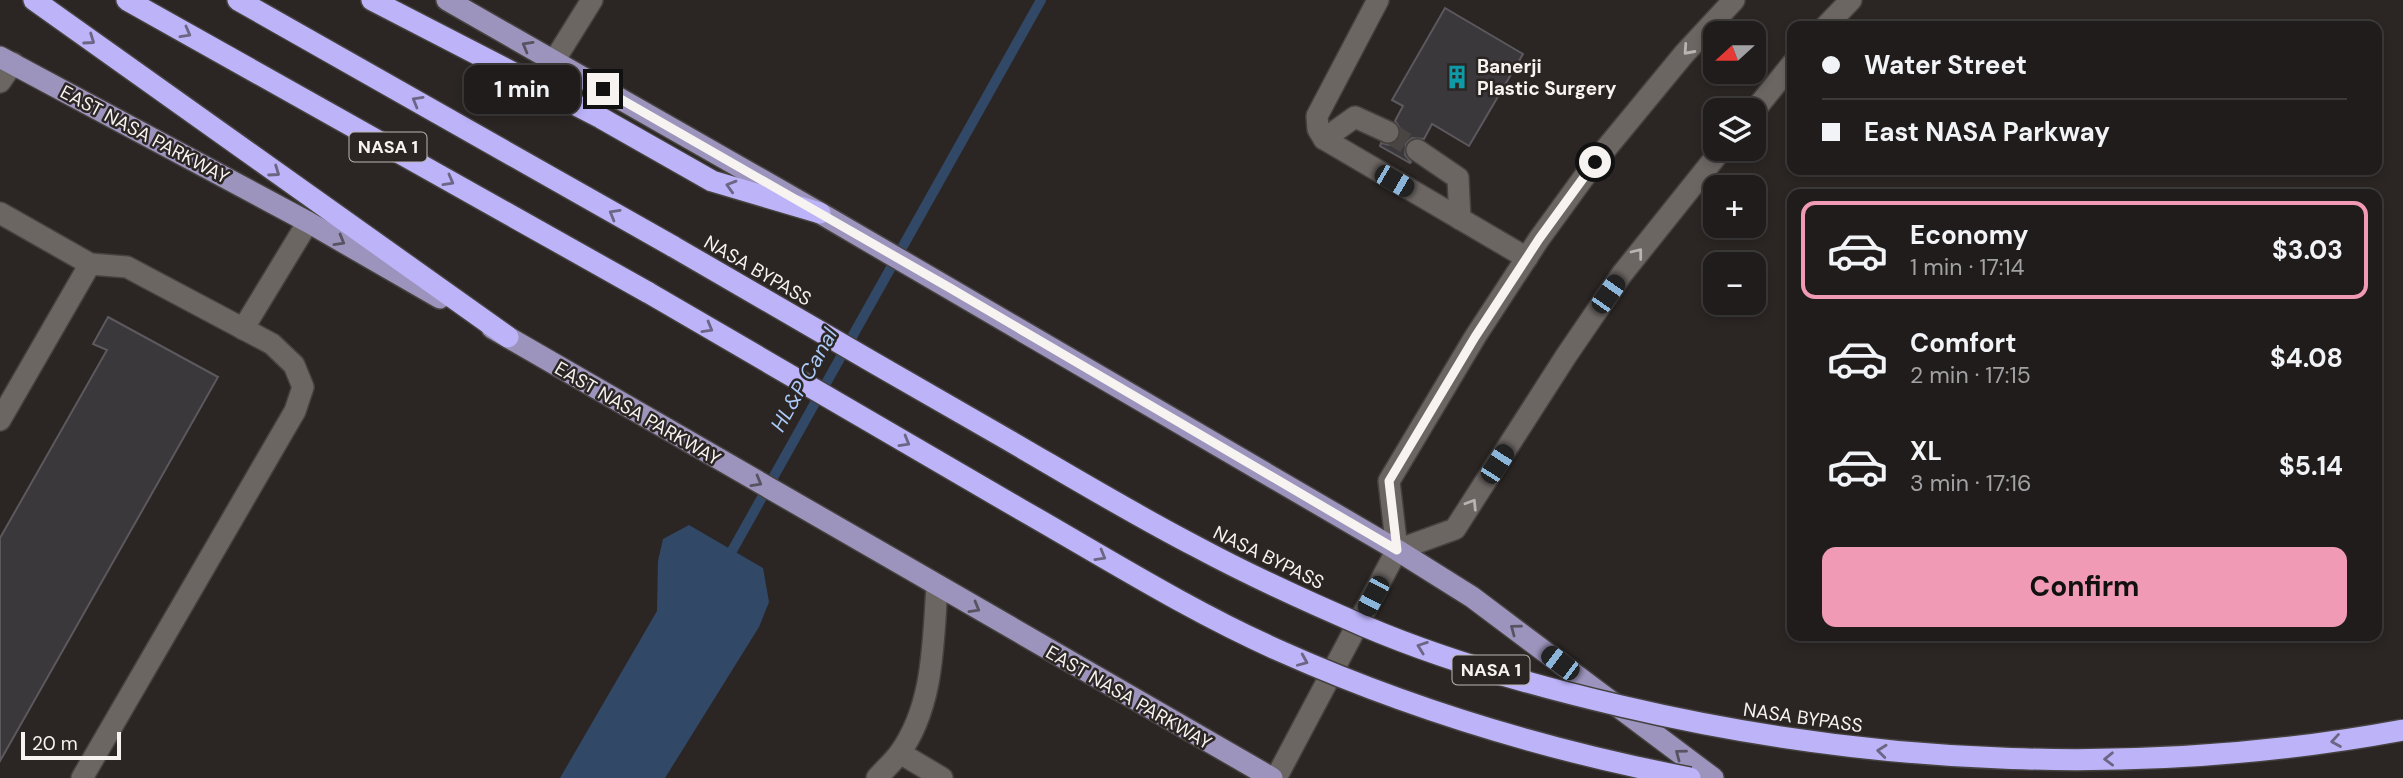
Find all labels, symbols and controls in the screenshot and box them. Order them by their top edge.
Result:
north arrow [1703,21,1766,84]
map controls [1703,21,1766,315]
one-way arrow [179,25,191,38]
one-way arrow [82,32,95,44]
one-way arrow [521,41,534,54]
one-way arrow [1683,42,1696,55]
text: Water Street [1864,48,2027,82]
place label: Banerji Plastic Surgery [1477,54,1617,101]
building icon: Banerji Plastic Surgery [1443,63,1471,91]
callout: 1 min [463,64,578,114]
route end [587,73,619,105]
text: 1 min [494,74,550,104]
street label: EAST NASA PARKWAY [56,79,234,190]
one-way arrow [411,96,424,109]
button: layers [1703,98,1766,161]
text: East NASA Parkway [1864,115,2110,149]
road number: NASA 1 [350,132,426,162]
route start [1579,146,1611,178]
car [1371,161,1418,201]
one-way arrow [267,164,280,176]
one-way arrow [441,173,454,186]
button: + [1703,175,1766,238]
one-way arrow [725,180,737,195]
one-way arrow [609,209,622,222]
text: Economy [1910,218,2028,252]
icon: car [1826,219,1889,282]
street label: NASA BYPASS [699,230,816,311]
one-way arrow [333,233,345,246]
text: $3.03 [2272,233,2343,267]
one-way arrow [1630,249,1643,261]
button: − [1703,252,1766,315]
text: 1 min · 17:14 [1910,252,2025,282]
car [1588,271,1629,317]
one-way arrow [700,320,713,333]
water label: HL&P Canal [764,323,844,437]
text: Comfort [1910,326,2016,360]
icon: car [1826,327,1889,390]
text: $4.08 [2270,341,2343,375]
street label: EAST NASA PARKWAY [550,356,725,471]
text: 2 min · 17:15 [1910,360,2031,390]
one-way arrow [897,434,910,447]
text: XL [1910,434,1942,468]
icon: car [1826,435,1889,498]
car [1477,441,1518,487]
text: $5.14 [2279,449,2343,483]
text: 3 min · 17:16 [1910,468,2031,498]
one-way arrow [750,474,763,487]
one-way arrow [1463,498,1476,511]
street label: NASA BYPASS [1209,520,1328,595]
button: Confirm [1822,547,2347,627]
one-way arrow [1094,548,1107,561]
car [1354,573,1393,619]
one-way arrow [968,600,981,613]
one-way arrow [1510,625,1523,638]
street label: EAST NASA PARKWAY [1041,640,1216,755]
one-way arrow [1417,641,1429,655]
car [1537,642,1584,684]
one-way arrow [1296,652,1308,666]
road number: NASA 1 [1452,656,1530,684]
street label: NASA BYPASS [1742,697,1864,738]
scale bar [21,729,121,761]
text: 20 m [32,731,78,756]
one-way arrow [2330,733,2342,748]
one-way arrow [1876,744,1887,759]
one-way arrow [1676,749,1688,762]
one-way arrow [2103,751,2114,767]

